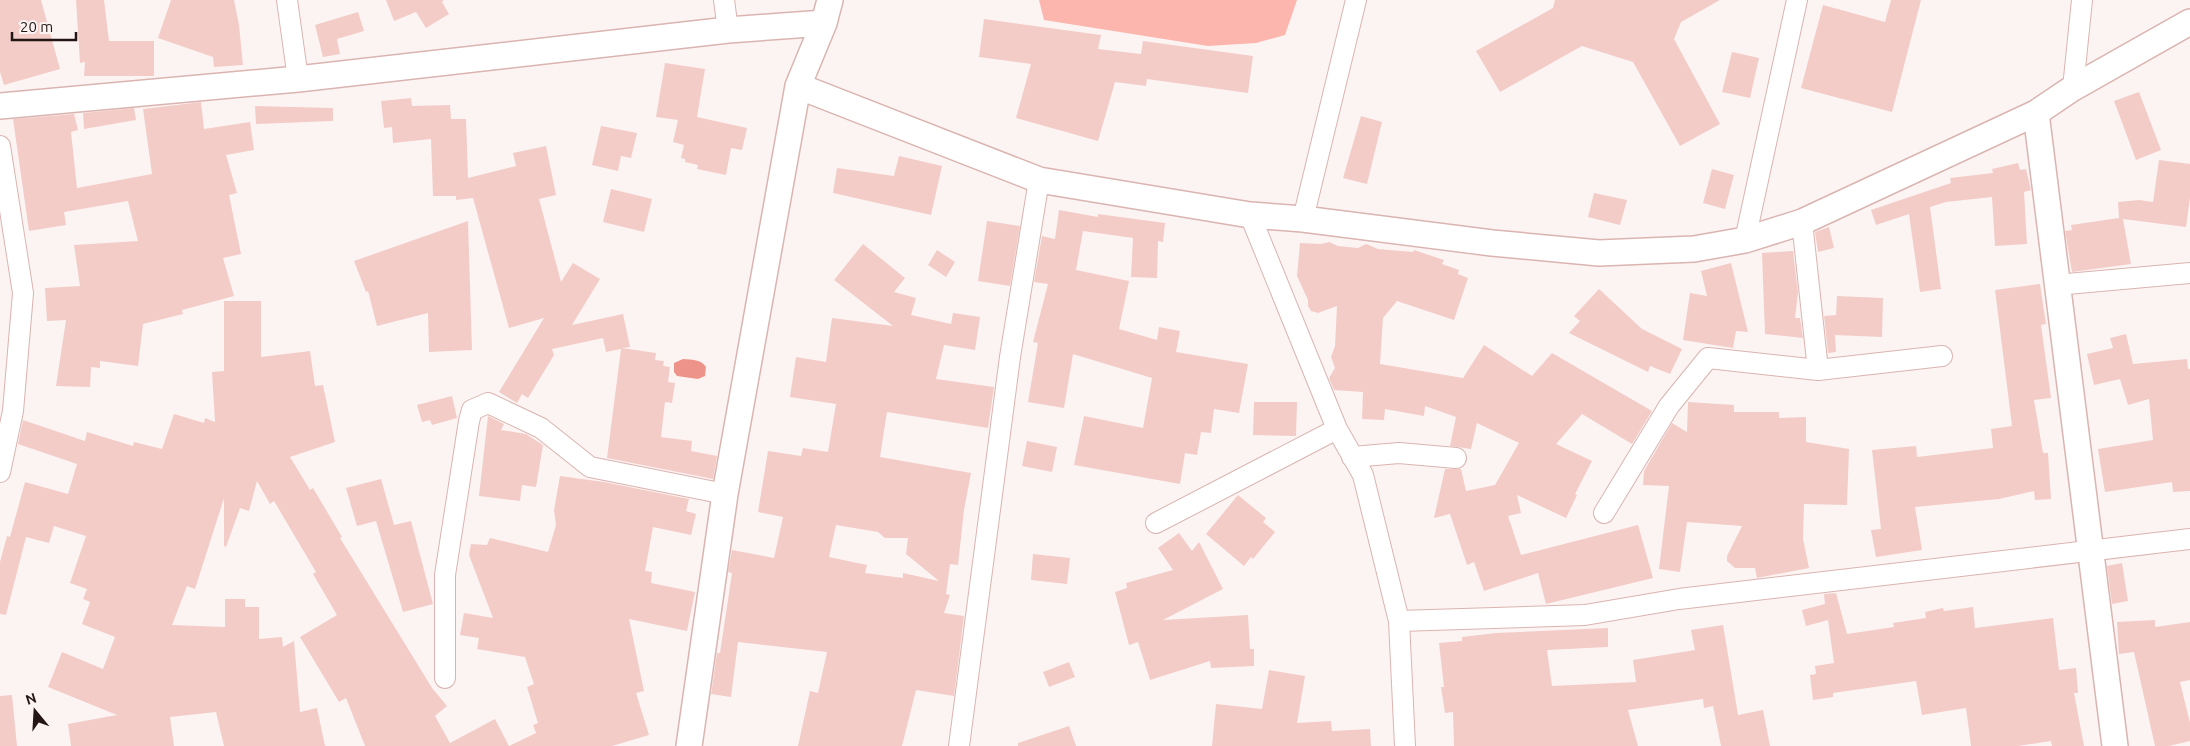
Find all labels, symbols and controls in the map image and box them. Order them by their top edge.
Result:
scale bar [12,10,76,42]
text: 20 m [20,18,53,35]
north arrow [10,686,60,736]
text: N [24,689,38,708]

